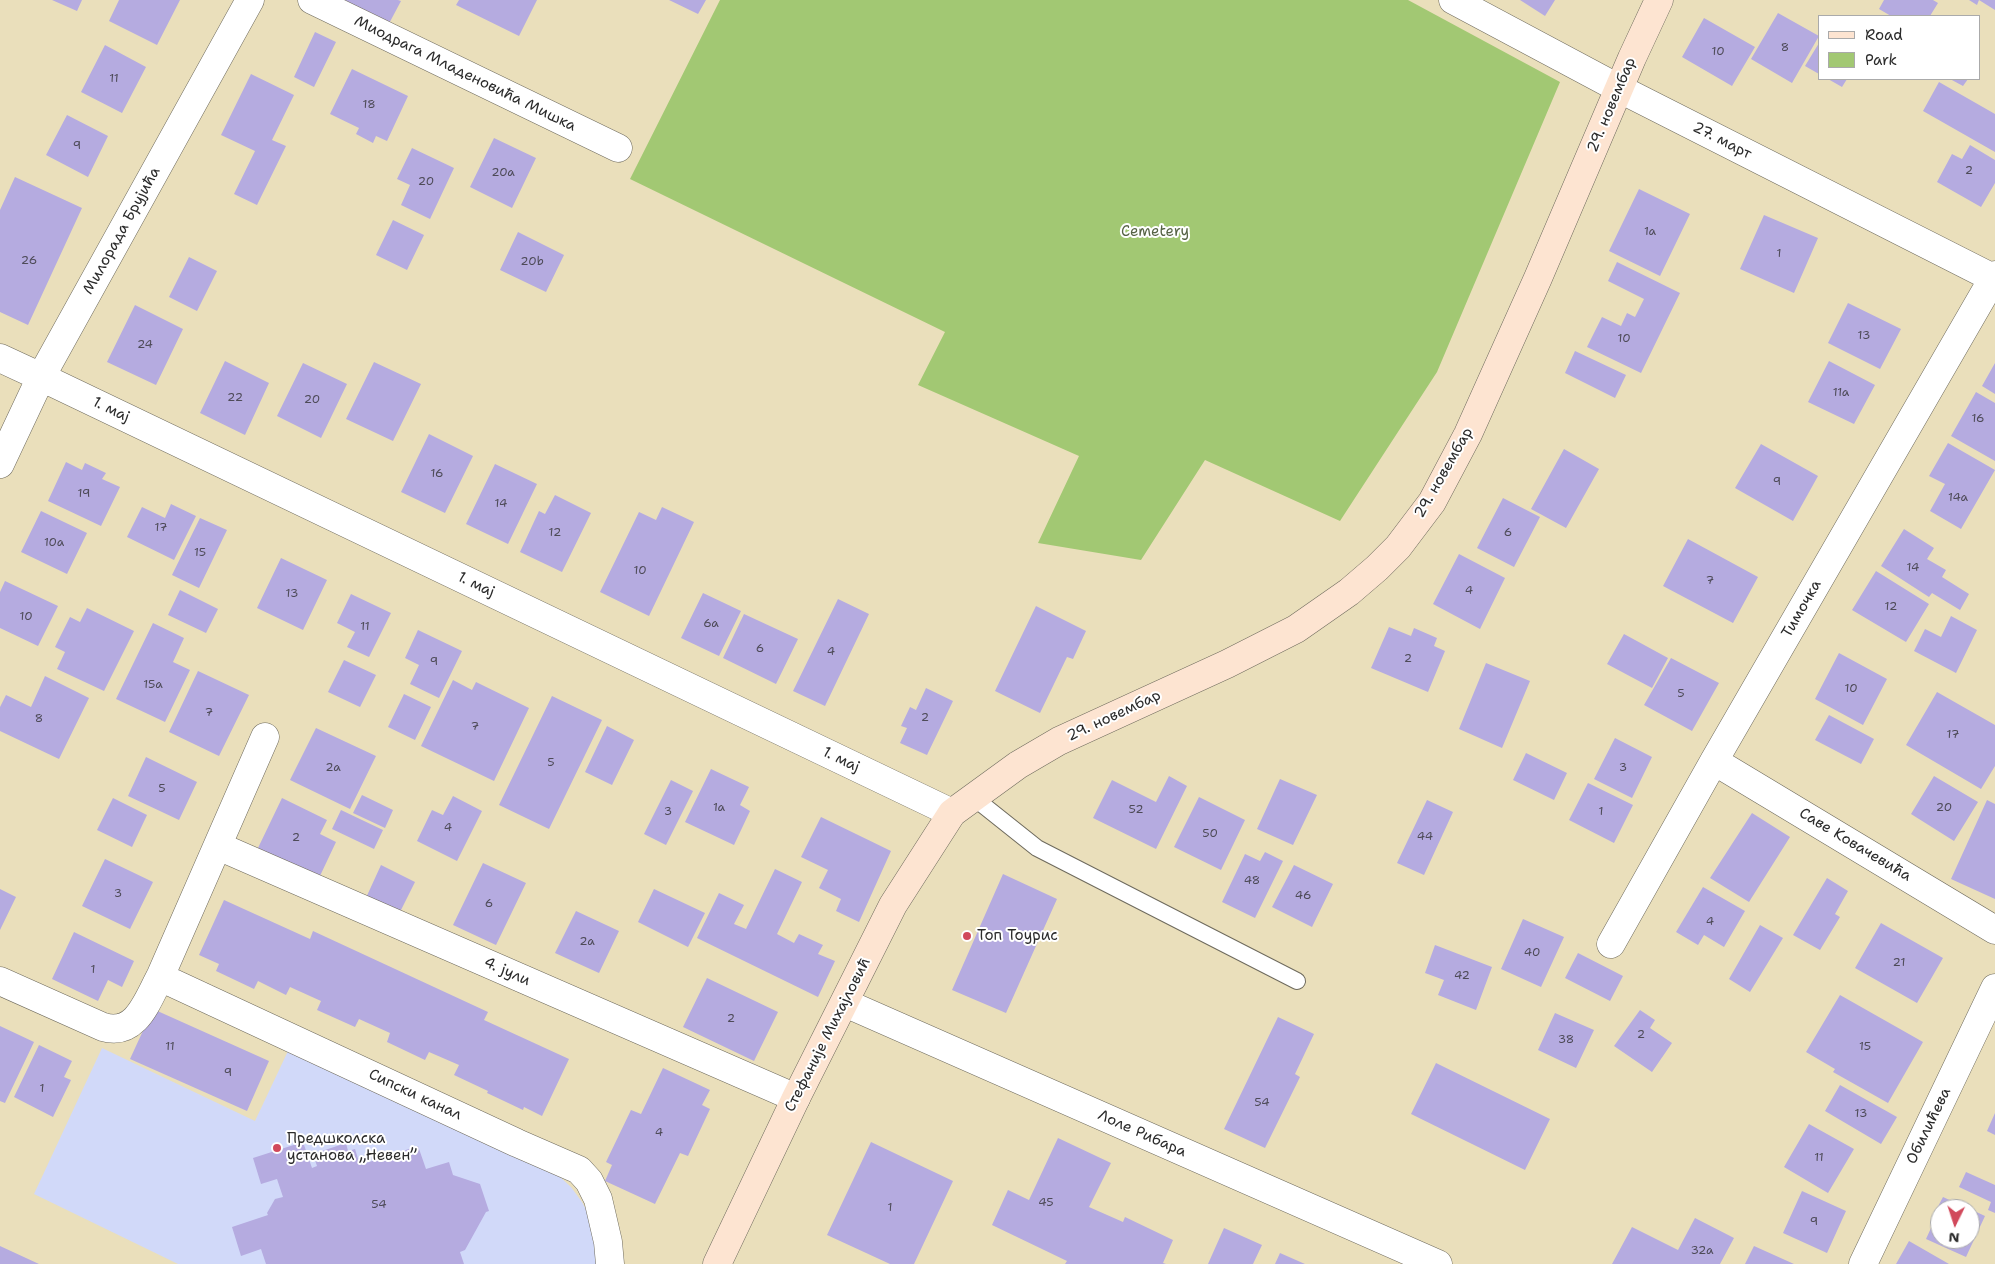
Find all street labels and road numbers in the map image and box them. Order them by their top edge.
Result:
street label: Миодрага Младеновића Мишка [351,12,579,136]
street label: 29. новембар [1584,55,1640,155]
street label: 27. март [1689,118,1755,164]
street label: Милорада Брујића [80,164,164,298]
street label: 1. мај [89,393,133,427]
street label: 29. новембар [1411,425,1477,521]
street label: 1. мај [454,568,498,602]
street label: Тимочка [1778,577,1826,641]
street label: 29. новембар [1064,686,1164,746]
street label: 1. мај [819,743,863,777]
street label: Саве Ковачевића [1796,804,1914,886]
street label: 4. јули [481,954,533,990]
street label: Стефаније Михајловић [781,955,875,1115]
street label: Сипски канал [365,1066,465,1124]
street label: Обилићева [1903,1085,1955,1167]
street label: Лоле Рибара [1095,1107,1189,1161]

